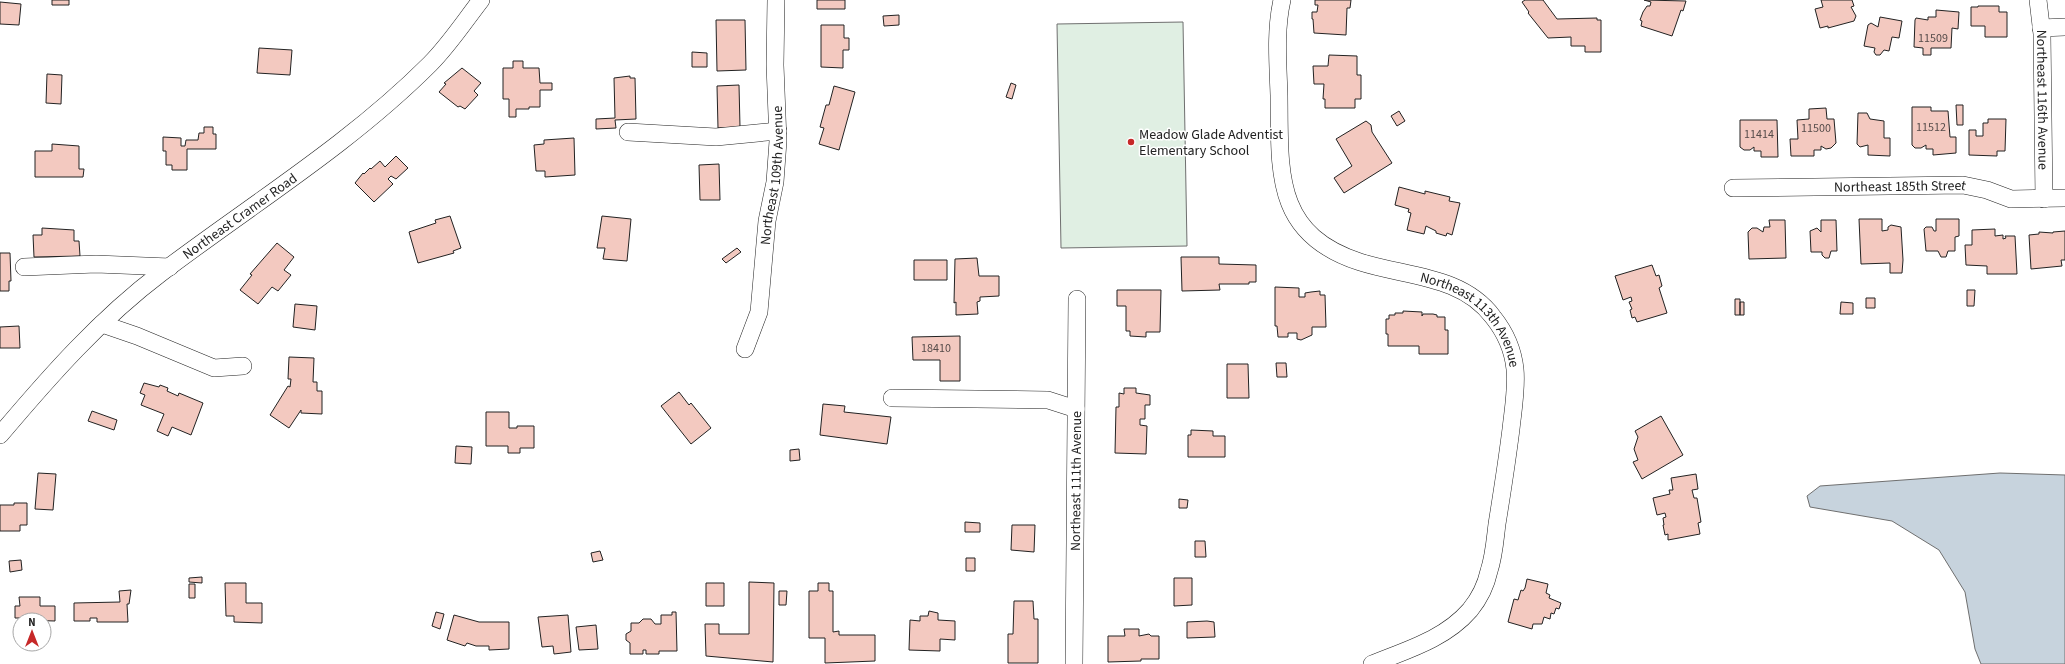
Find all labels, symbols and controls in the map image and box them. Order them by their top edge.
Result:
house number: 11509 [1918,30,1948,47]
street label: Northeast 116th Avenue [2031,30,2053,170]
street label: Northeast 109th Avenue [756,105,789,246]
house number: 11512 [1916,119,1946,136]
house number: 11500 [1801,120,1831,137]
place label: Meadow Glade Adventist Elementary School [1139,125,1283,161]
house number: 11414 [1744,126,1774,143]
marker: Meadow Glade Adventist Elementary School [1126,137,1136,147]
street label: Northeast Cramer Road [179,169,302,265]
street label: Northeast 185th Street [1834,176,1968,198]
street label: Northeast 113th Avenue [1418,268,1524,369]
house number: 18410 [921,340,951,357]
street label: Northeast 111th Avenue [1066,411,1087,551]
north arrow [12,612,52,652]
text: N [28,615,36,630]

